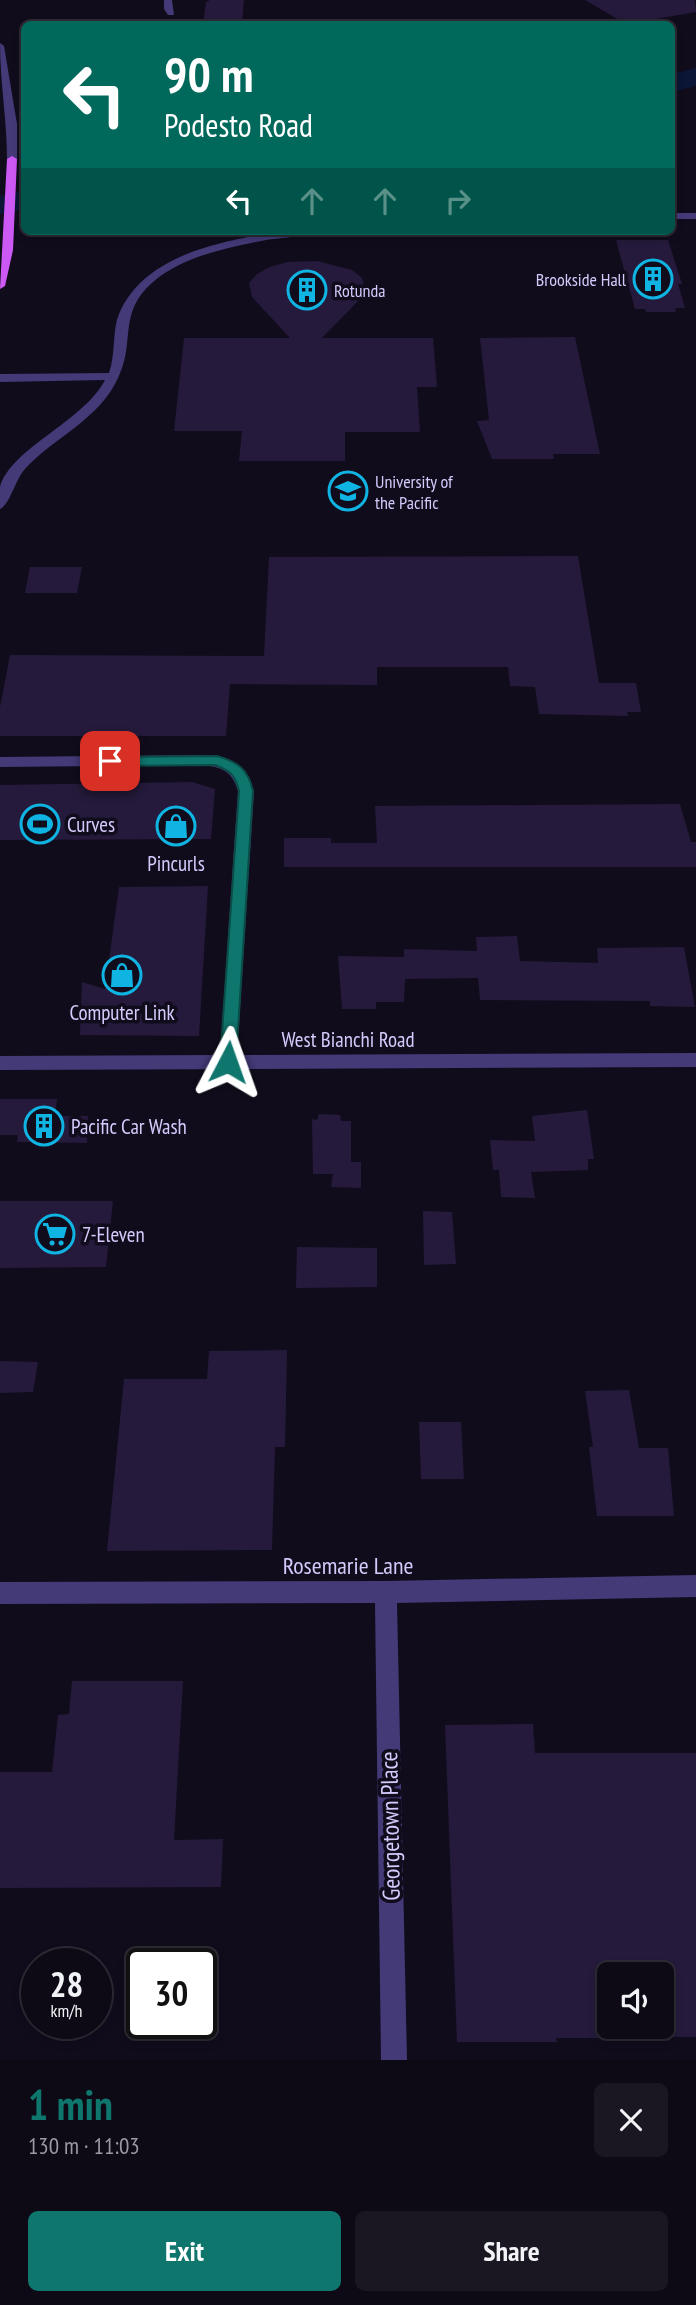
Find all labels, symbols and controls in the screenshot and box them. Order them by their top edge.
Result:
text: 90 m [164,42,253,106]
icon: left [49,49,140,140]
text: Podesto Road [164,104,313,146]
icon: left [220,182,258,220]
icon: ahead [293,182,331,220]
icon: ahead [366,182,404,220]
icon: right [439,182,477,220]
building icon: Brookside Hall [632,258,674,300]
place label: Brookside Hall [536,268,627,291]
building icon: Rotunda [286,269,328,311]
place label: Rotunda [334,279,385,302]
school or university icon: University of the Pacific [327,470,369,512]
place label: University of the Pacific [375,470,454,514]
pin [80,731,140,791]
icon: arrive [91,742,129,780]
sports icon: Curves [19,803,61,845]
shop icon: Pincurls [155,805,197,847]
place label: Curves [67,811,115,838]
place label: Pincurls [147,850,205,877]
shop icon: Computer Link [101,954,143,996]
place label: Computer Link [69,999,175,1026]
position arrow [191,1025,265,1099]
street label: West Bianchi Road [282,1026,414,1053]
building icon: Pacific Car Wash [23,1105,65,1147]
place label: Pacific Car Wash [71,1113,187,1140]
supermarket icon: 7-Eleven [34,1213,76,1255]
place label: 7-Eleven [82,1221,145,1248]
street label: Rosemarie Lane [283,1550,413,1581]
street label: Georgetown Place [373,1751,407,1901]
speed limit sign: 30 [126,1948,217,2039]
text: 28 [50,1961,83,2007]
map controls [597,1962,674,2039]
button: sound [597,1962,674,2039]
text: km/h [51,1999,82,2022]
text: 1 min [28,2077,113,2132]
button: close [594,2083,668,2157]
text: 130 m · 11:03 [28,2131,140,2160]
button: Exit [28,2211,341,2291]
button: Share [355,2211,668,2291]

